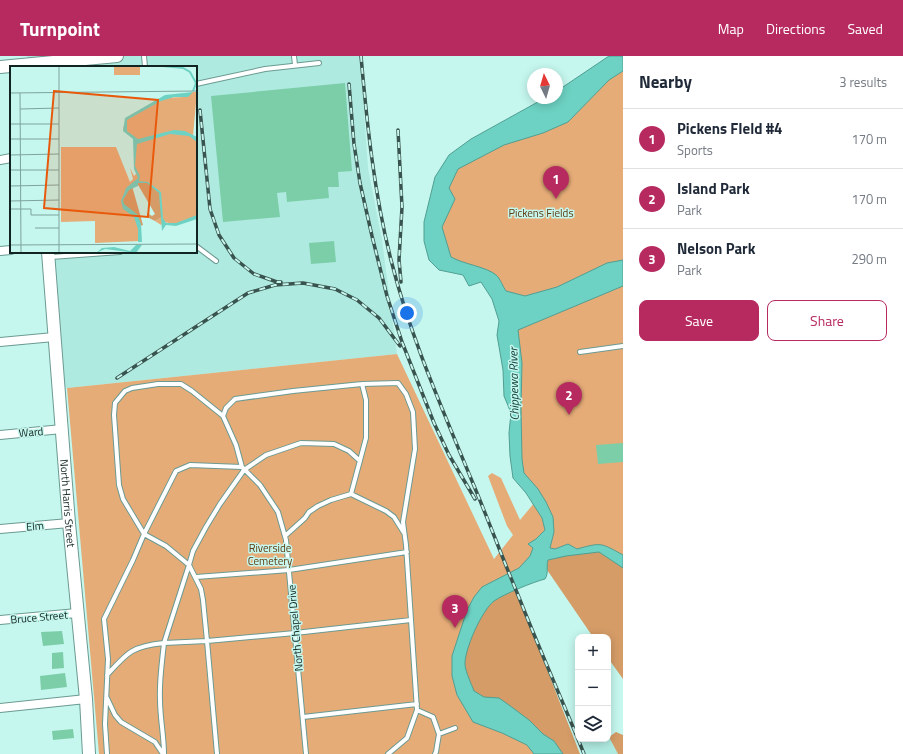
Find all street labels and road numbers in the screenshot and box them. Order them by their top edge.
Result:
street label: Ward [18,423,44,441]
street label: North Harris Street [56,459,79,548]
street label: Elm [25,517,45,535]
street label: North Chapel Drive [283,584,307,672]
street label: Bruce Street [10,607,68,627]

